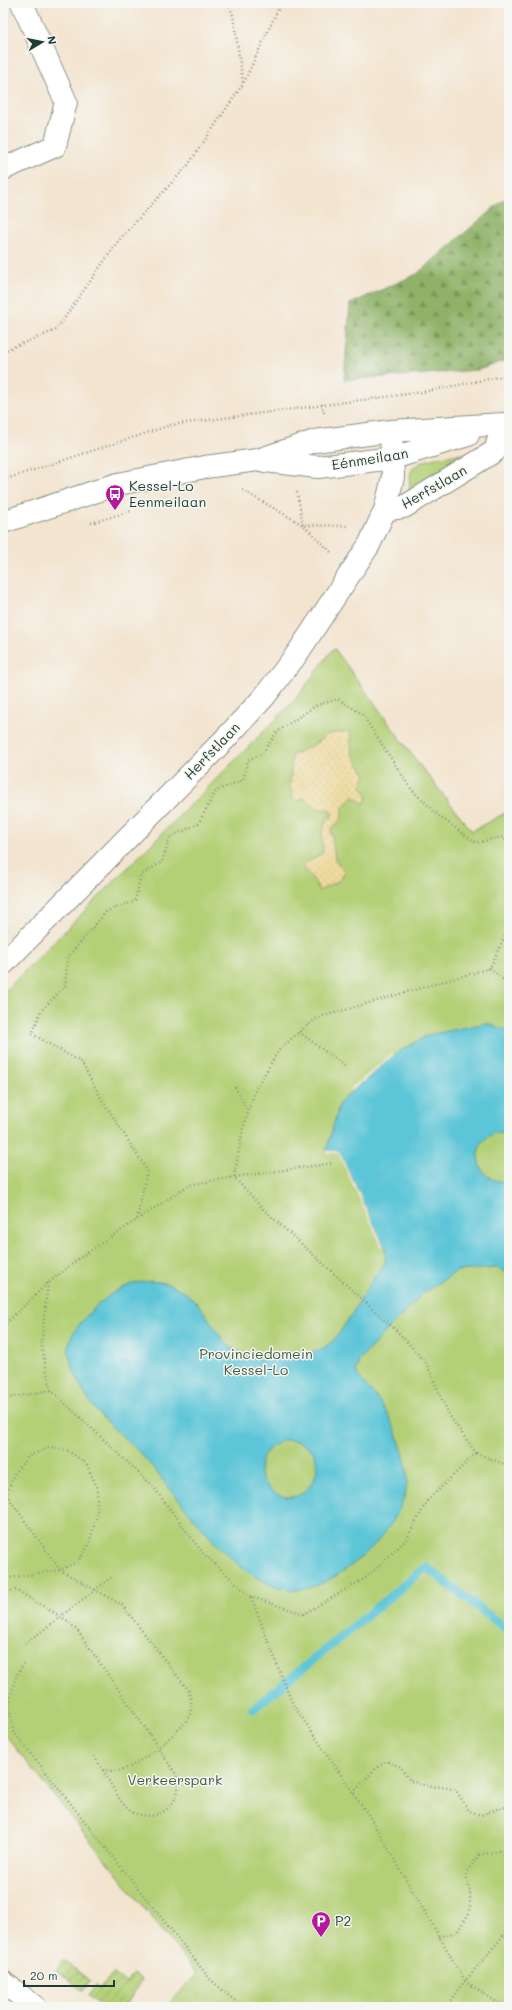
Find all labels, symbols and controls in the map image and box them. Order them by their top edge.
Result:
north arrow [22,22,62,62]
text: N [44,35,60,46]
street label: Eénmeilaan [330,443,410,474]
street label: Herfstlaan [397,460,470,513]
place label: Kessel-Lo Eenmeilaan [129,476,206,511]
bus stop icon: Kessel-Lo Eenmeilaan [104,483,126,511]
street label: Herfstlaan [180,718,244,783]
park label: Provinciedomein Kessel-Lo [199,1344,313,1379]
park label: Verkeerspark [127,1770,223,1789]
parking icon: P2 [310,1910,332,1938]
place label: P2 [335,1911,351,1930]
scale bar [24,1962,114,1988]
text: 20 m [30,1967,58,1983]

